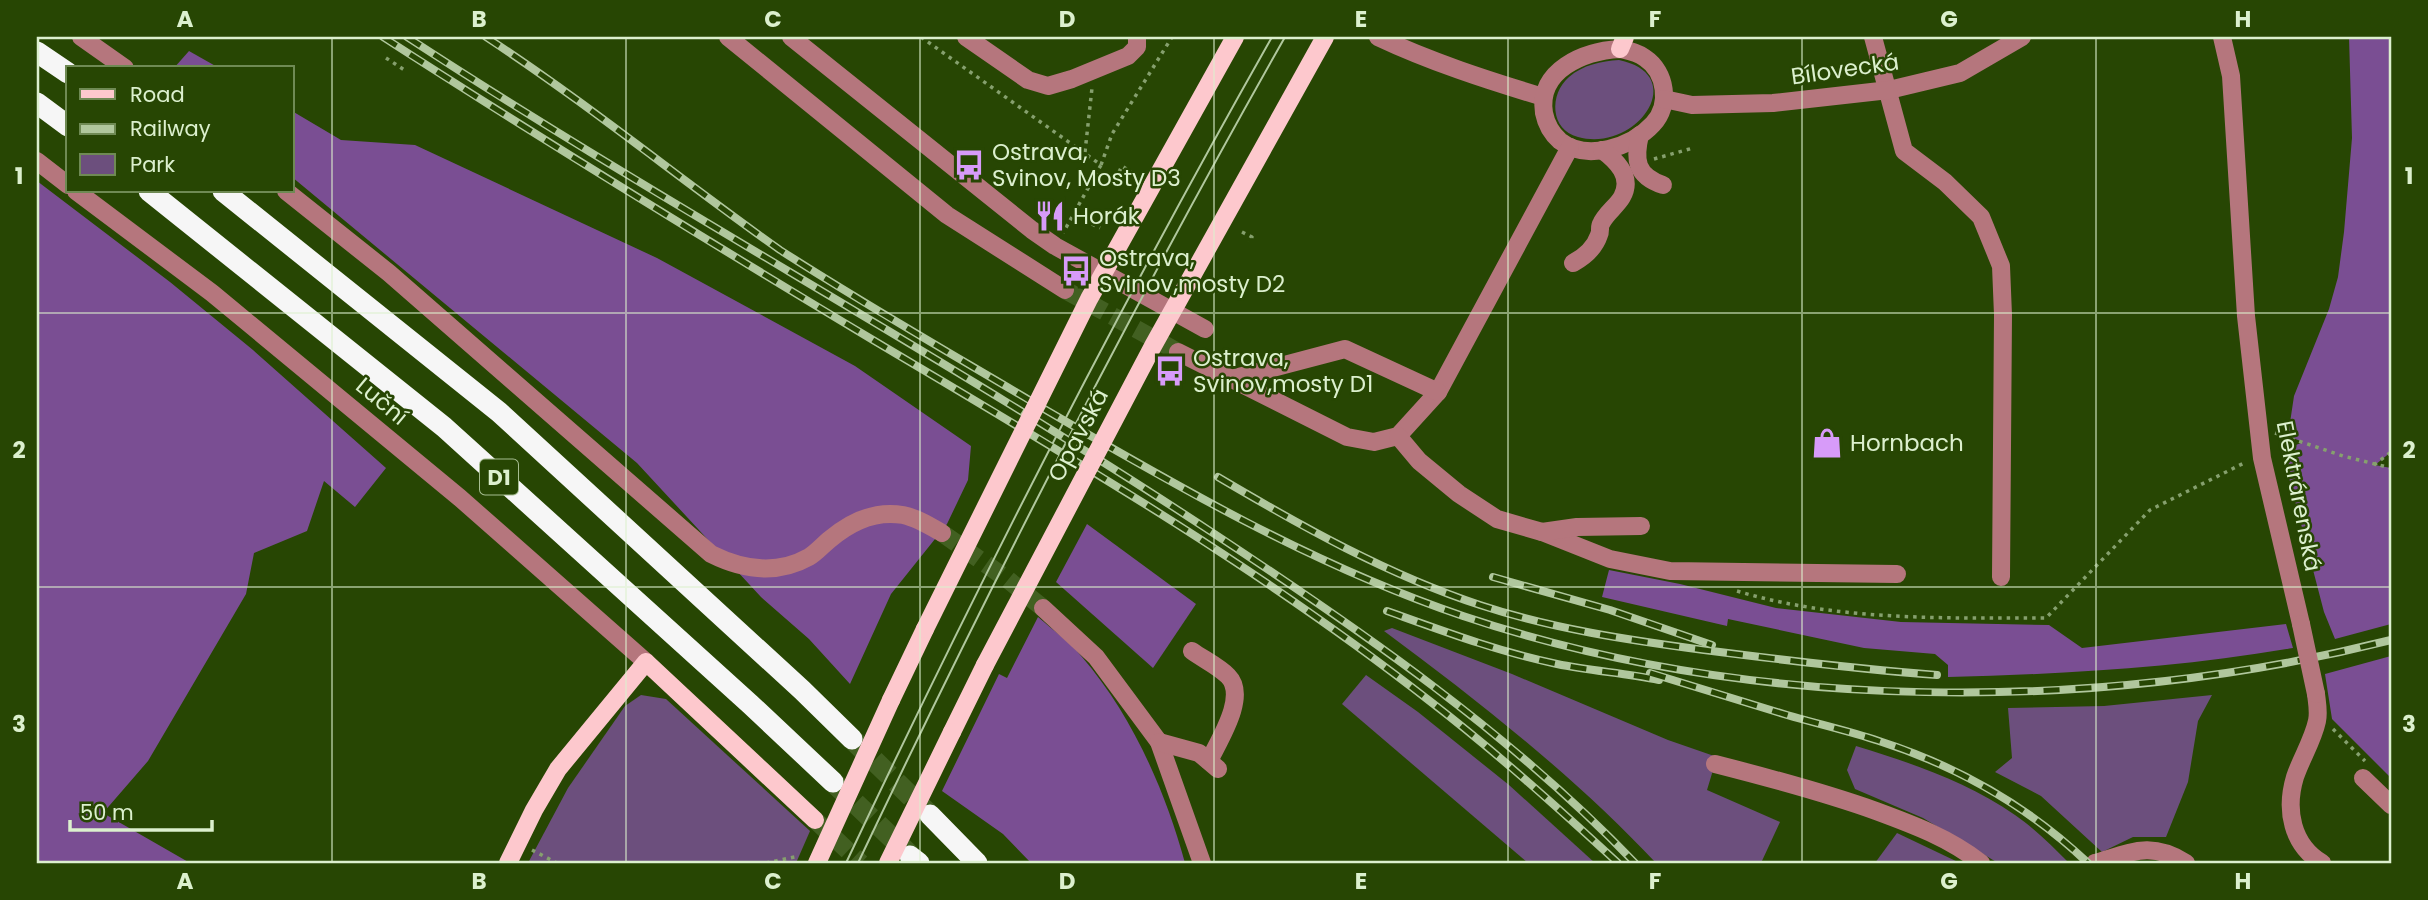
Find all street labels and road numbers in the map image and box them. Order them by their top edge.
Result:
street label: Bílovecká [1789,46,1901,92]
street label: Luční [349,370,415,432]
street label: Opavská [1040,383,1116,487]
street label: Elektrárenská [2269,418,2329,574]
road number: D1 [480,460,518,494]

